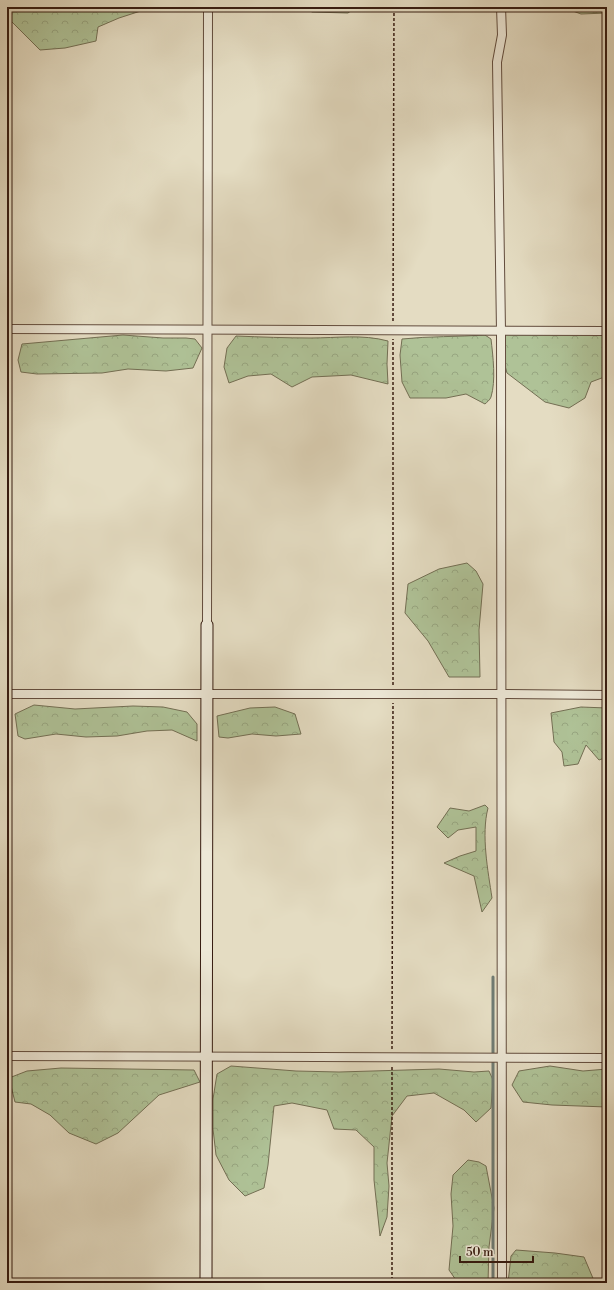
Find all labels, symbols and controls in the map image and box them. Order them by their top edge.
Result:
scale bar [460,1238,533,1264]
text: 50 m [466,1245,494,1260]

